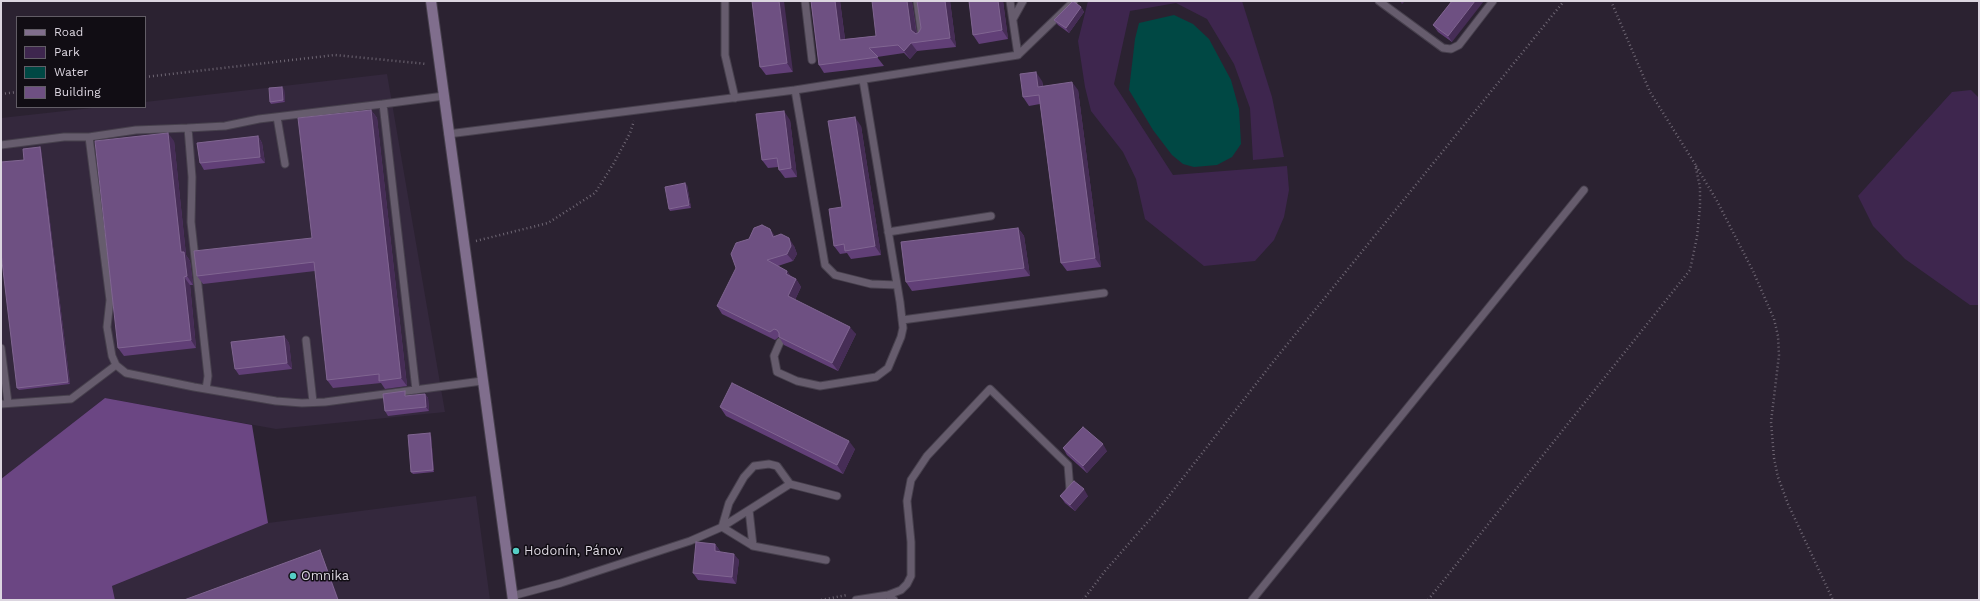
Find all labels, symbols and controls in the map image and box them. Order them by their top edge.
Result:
legend [16,16,146,108]
text: Road [54,25,83,39]
text: Park [54,45,80,59]
text: Water [54,65,88,79]
text: Building [54,85,101,99]
place label: Hodonín, Pánov [524,543,623,559]
marker: Hodonín, Pánov [511,546,521,556]
place label: Omnika [301,568,349,584]
marker: Omnika [288,571,298,581]

